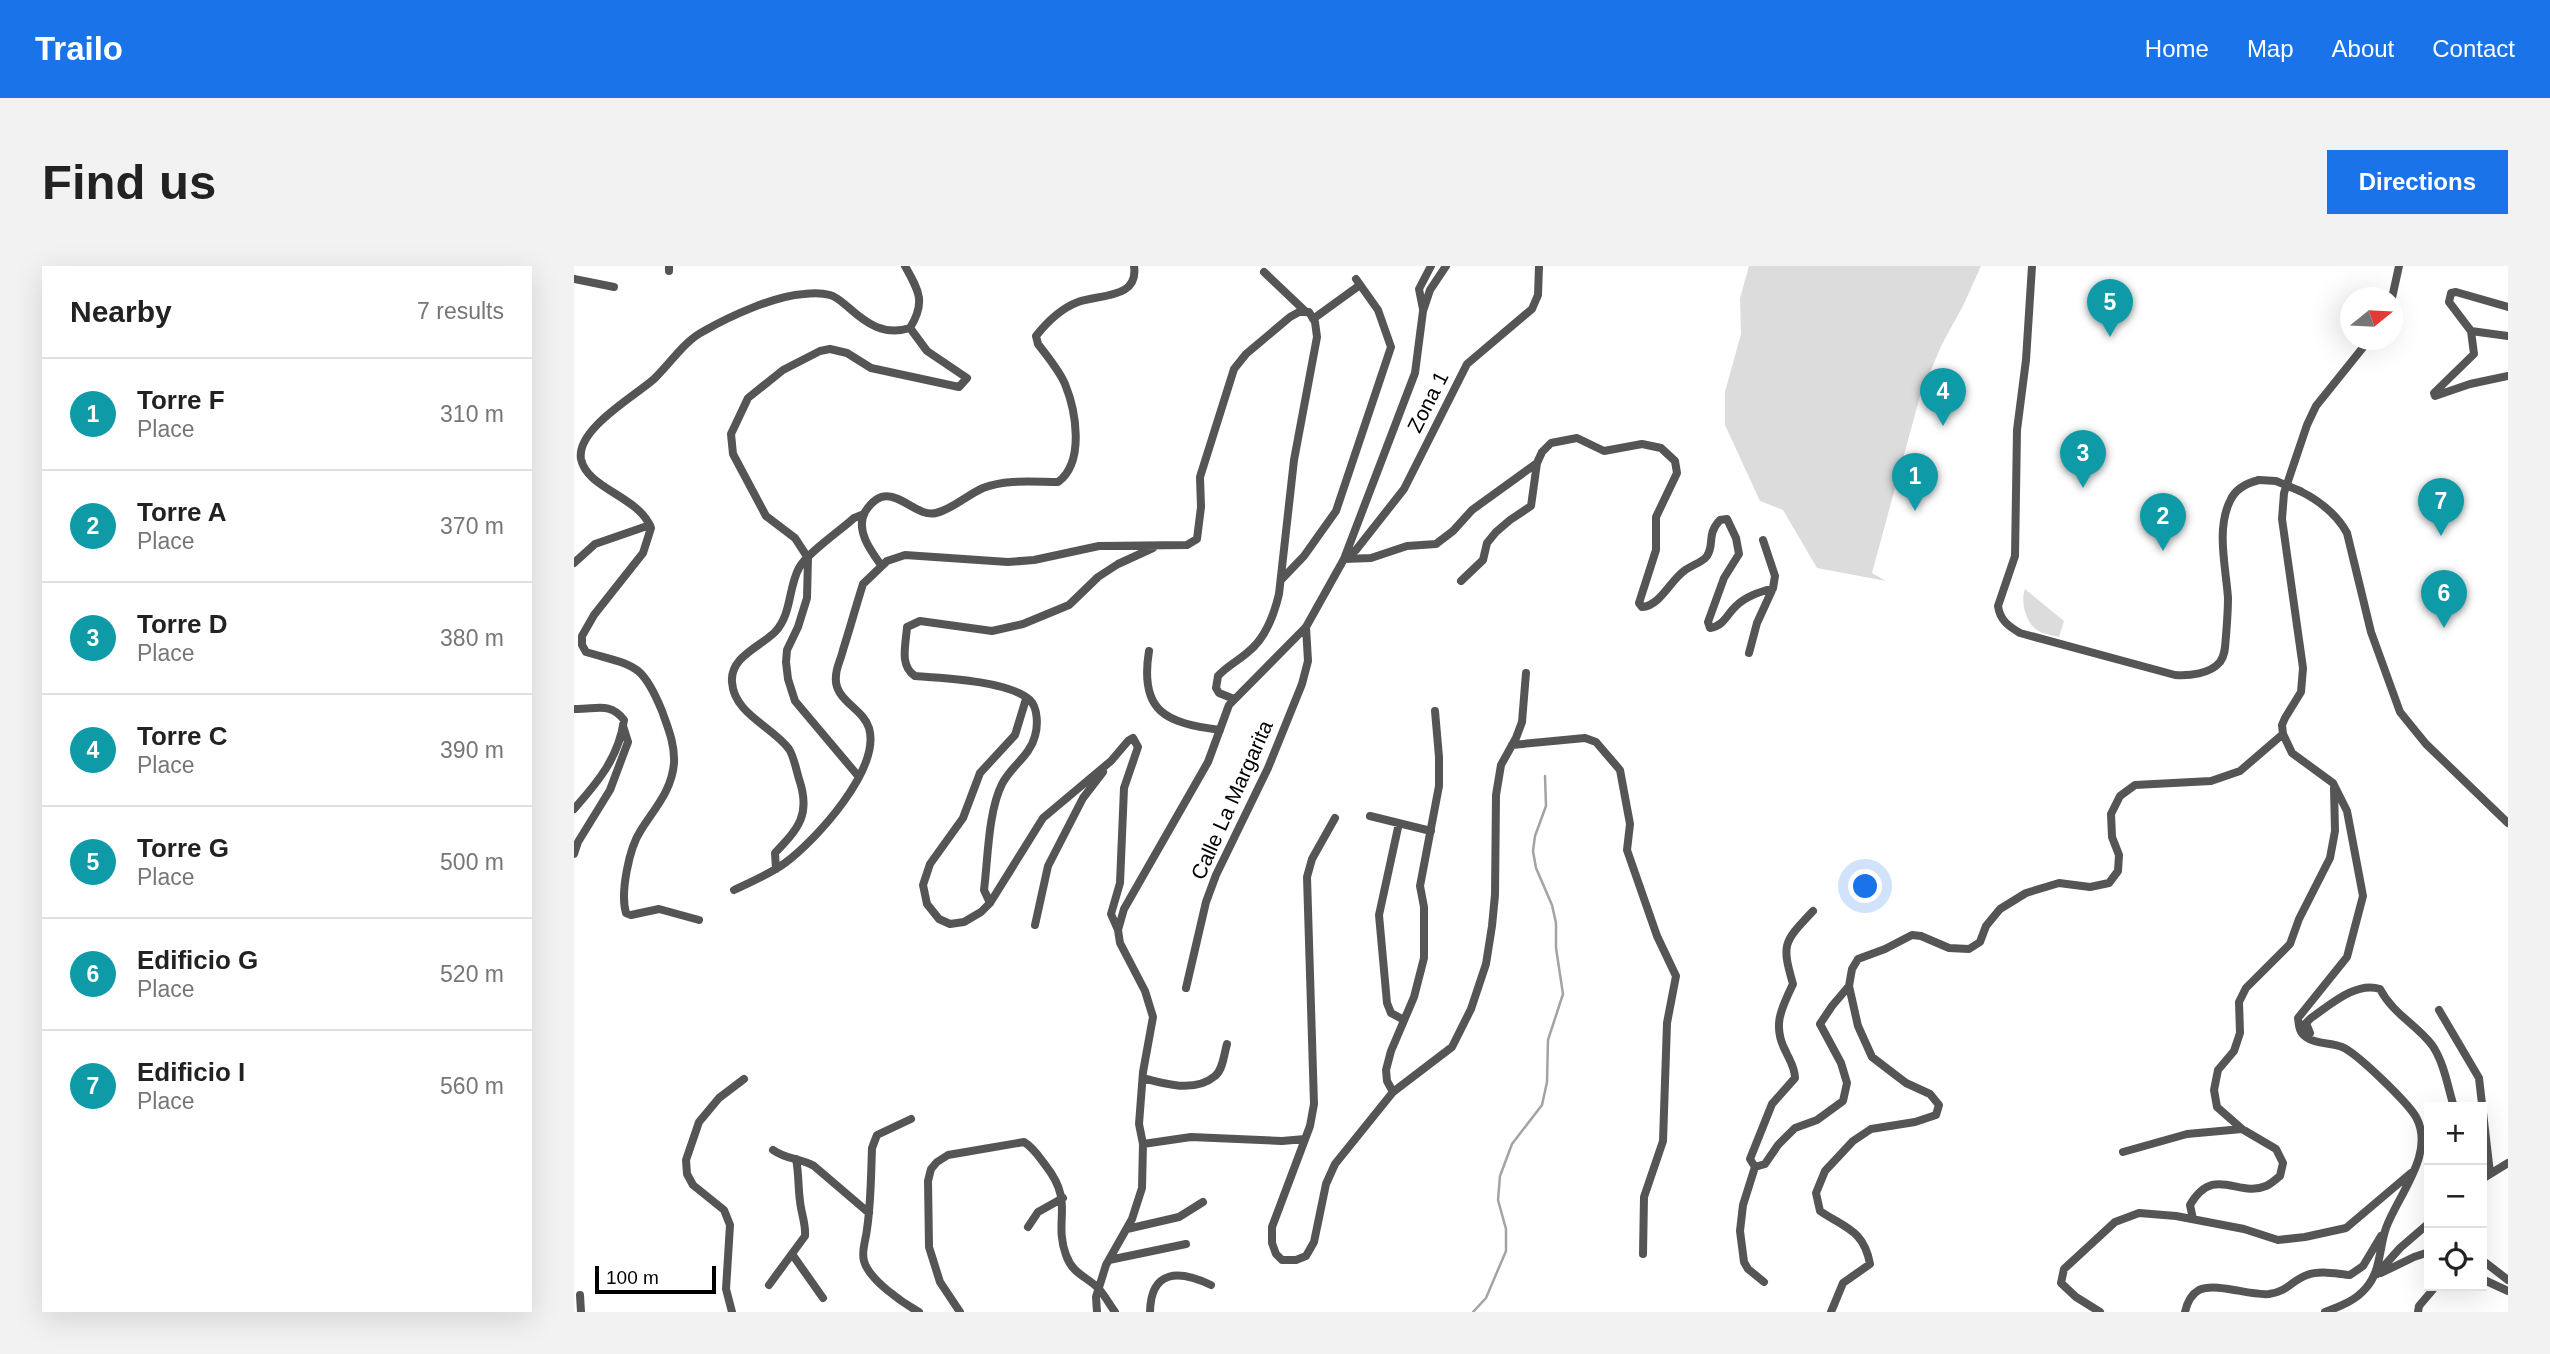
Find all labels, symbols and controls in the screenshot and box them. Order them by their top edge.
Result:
text: Trailo [35,30,123,67]
text: Home [2145,35,2209,62]
text: Map [2247,35,2294,62]
text: About [2332,35,2394,62]
text: Contact [2432,35,2515,62]
button: Directions [2327,150,2508,214]
text: Find us [42,155,216,209]
pin: 5 [2087,279,2133,337]
north arrow [2340,287,2403,350]
text: Nearby [70,295,172,328]
text: 7 results [417,298,504,324]
street label: Zona 1 [1402,367,1453,436]
pin: 4 [1920,368,1966,426]
text: Torre F [137,385,225,415]
text: 1 [87,401,99,427]
text: 310 m [440,401,504,427]
text: Place [137,416,195,442]
pin: 3 [2060,430,2106,488]
pin: 1 [1892,453,1938,511]
pin: 7 [2418,478,2464,536]
pin: 2 [2140,493,2186,551]
text: Torre A [137,497,227,527]
text: 2 [87,513,99,539]
text: 370 m [440,513,504,539]
text: Place [137,528,195,554]
pin: 6 [2421,570,2467,628]
text: Torre D [137,609,228,639]
text: 3 [87,625,99,651]
text: 380 m [440,625,504,651]
text: Place [137,640,195,666]
street label: Calle La Margarita [1186,716,1277,883]
text: Torre C [137,721,228,751]
text: 4 [87,737,99,763]
text: 390 m [440,737,504,763]
text: Place [137,752,195,778]
text: Torre G [137,833,229,863]
text: 5 [87,849,99,875]
text: 500 m [440,849,504,875]
text: Place [137,864,195,890]
your location [1848,869,1882,903]
text: Edificio G [137,945,258,975]
text: 6 [87,961,99,987]
text: 520 m [440,961,504,987]
text: Place [137,976,195,1002]
text: Edificio I [137,1057,245,1087]
text: 7 [87,1073,99,1099]
text: 560 m [440,1073,504,1099]
text: Place [137,1088,195,1114]
map controls [2424,1102,2487,1291]
button: + [2424,1102,2487,1165]
button: − [2424,1165,2487,1228]
button: locate [2424,1228,2487,1291]
scale bar [595,1263,716,1295]
text: 100 m [606,1267,659,1288]

